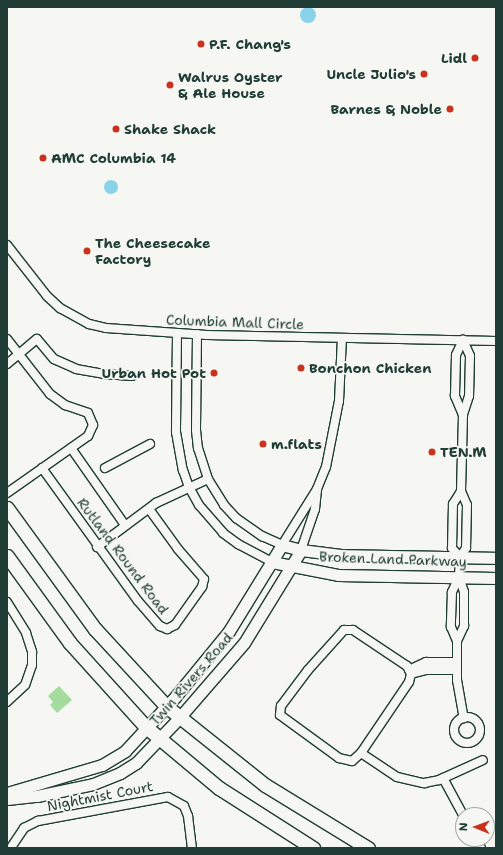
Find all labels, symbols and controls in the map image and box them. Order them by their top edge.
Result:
place label: P.F. Chang's [209,36,291,52]
marker: P.F. Chang's [196,39,206,49]
place label: Lidl [441,50,467,66]
marker: Lidl [470,53,480,63]
place label: Uncle Julio's [326,66,416,82]
place label: Walrus Oyster & Ale House [178,69,283,102]
marker: Uncle Julio's [419,69,429,79]
marker: Walrus Oyster & Ale House [165,80,175,90]
place label: Barnes & Noble [330,101,442,117]
marker: Barnes & Noble [445,104,455,114]
place label: Shake Shack [124,121,216,137]
marker: Shake Shack [111,124,121,134]
place label: AMC Columbia 14 [51,150,176,166]
marker: AMC Columbia 14 [38,153,48,163]
place label: The Cheesecake Factory [95,235,210,268]
marker: The Cheesecake Factory [82,246,92,256]
street label: Columbia Mall Circle [166,311,304,333]
place label: Bonchon Chicken [309,360,431,376]
marker: Bonchon Chicken [296,363,306,373]
place label: Urban Hot Pot [102,365,206,381]
marker: Urban Hot Pot [209,368,219,378]
place label: m.flats [271,436,322,452]
marker: m.flats [258,439,268,449]
place label: TEN.M [440,444,487,460]
marker: TEN.M [427,447,437,457]
street label: Rutland Round Road [74,494,172,618]
street label: Broken Land Parkway [319,548,467,570]
street label: Twin Rivers Road [146,629,236,729]
street label: Nightmist Court [46,777,154,815]
north arrow [455,807,495,847]
text: N [456,822,471,831]

